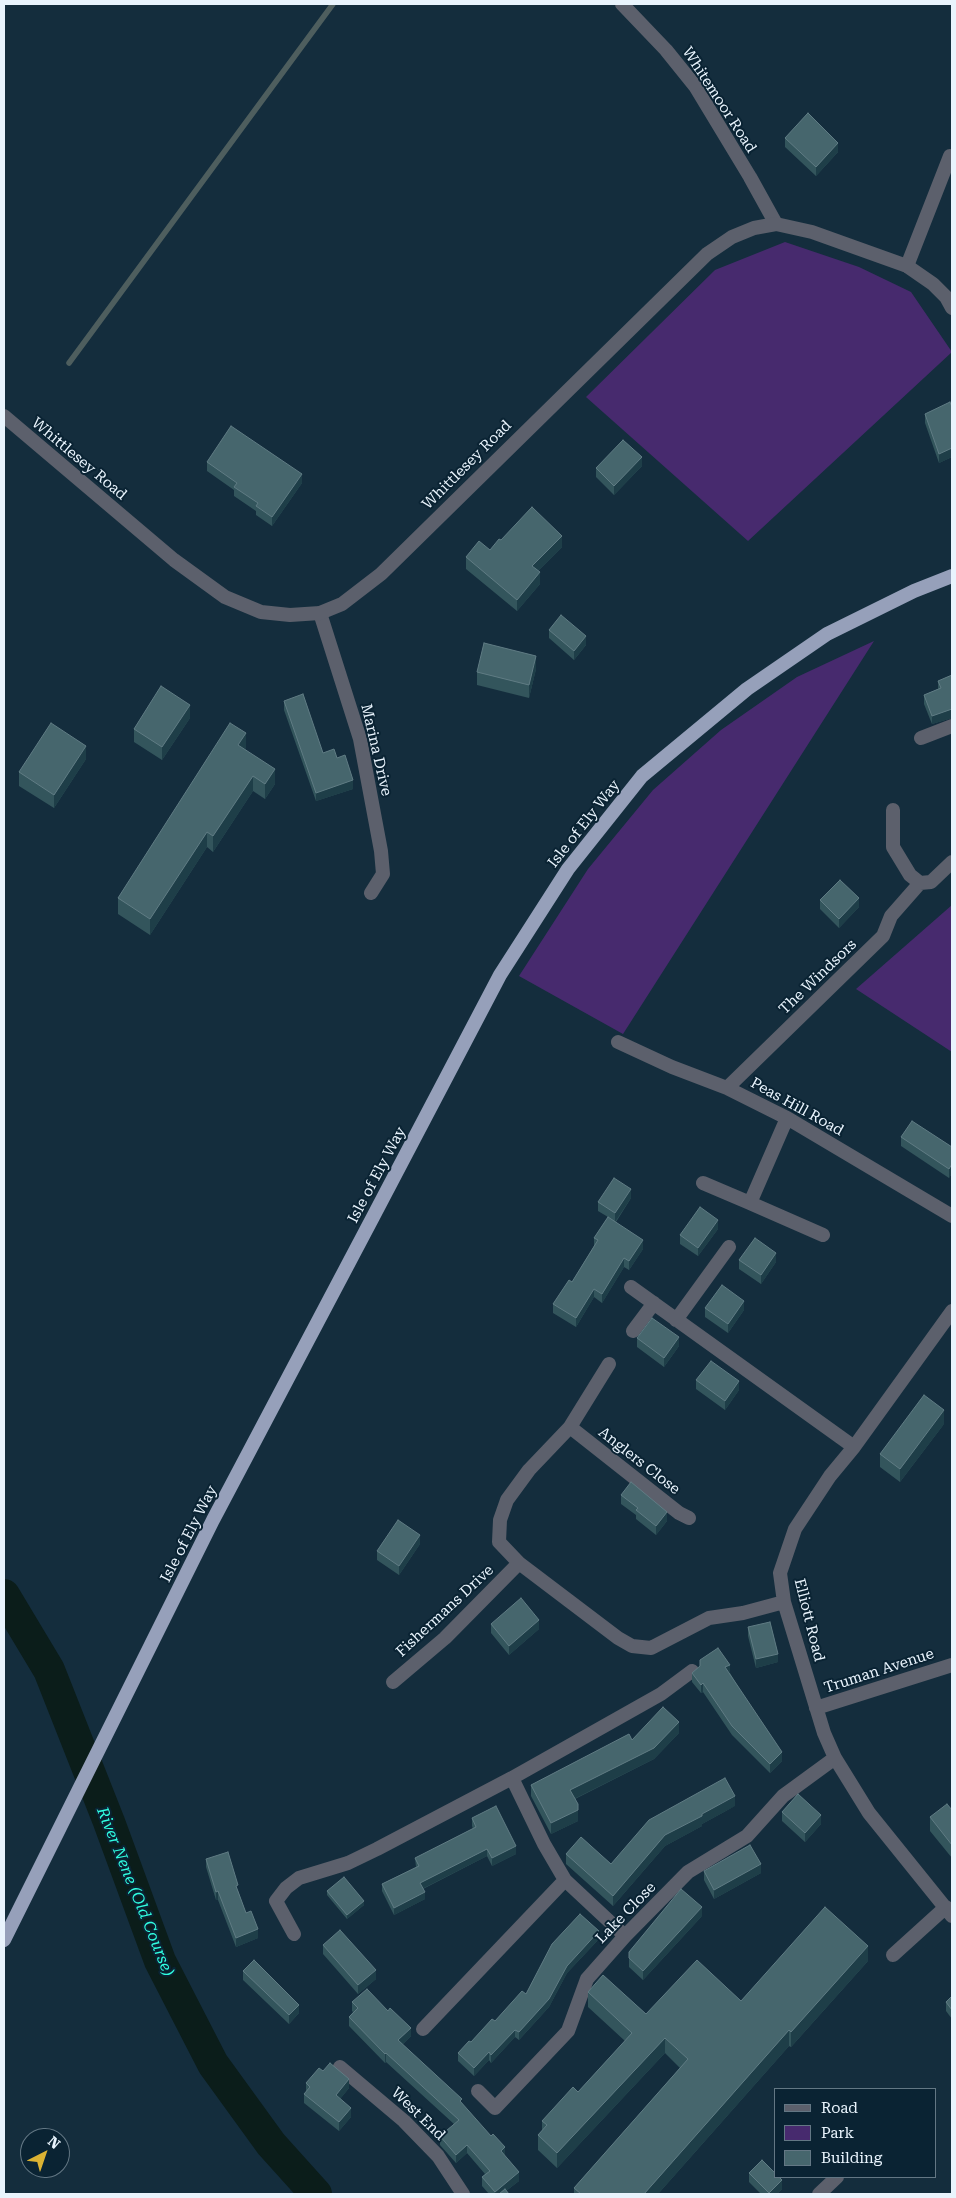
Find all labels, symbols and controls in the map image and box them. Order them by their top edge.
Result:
street label: Whitemoor Road [678,44,760,156]
street label: Whittlesey Road [28,414,130,504]
street label: Whittlesey Road [419,417,515,513]
street label: Marina Drive [357,702,395,798]
street label: Isle of Ely Way [544,777,624,871]
street label: The Windsors [776,936,860,1018]
street label: Peas Hill Road [747,1074,847,1140]
street label: Isle of Ely Way [344,1124,410,1226]
street label: Anglers Close [595,1424,683,1498]
street label: Isle of Ely Way [157,1483,221,1585]
street label: Fishermans Drive [393,1561,497,1661]
street label: Elliott Road [790,1577,828,1663]
street label: Truman Avenue [822,1645,936,1697]
water label: River Nene (Old Course) [92,1804,178,1980]
street label: Lake Close [592,1878,660,1948]
street label: West End [387,2084,449,2144]
legend [774,2088,936,2178]
text: Road [821,2099,858,2117]
text: Park [821,2124,854,2142]
north arrow [20,2128,70,2178]
text: N [45,2133,64,2152]
text: Building [821,2149,882,2167]

